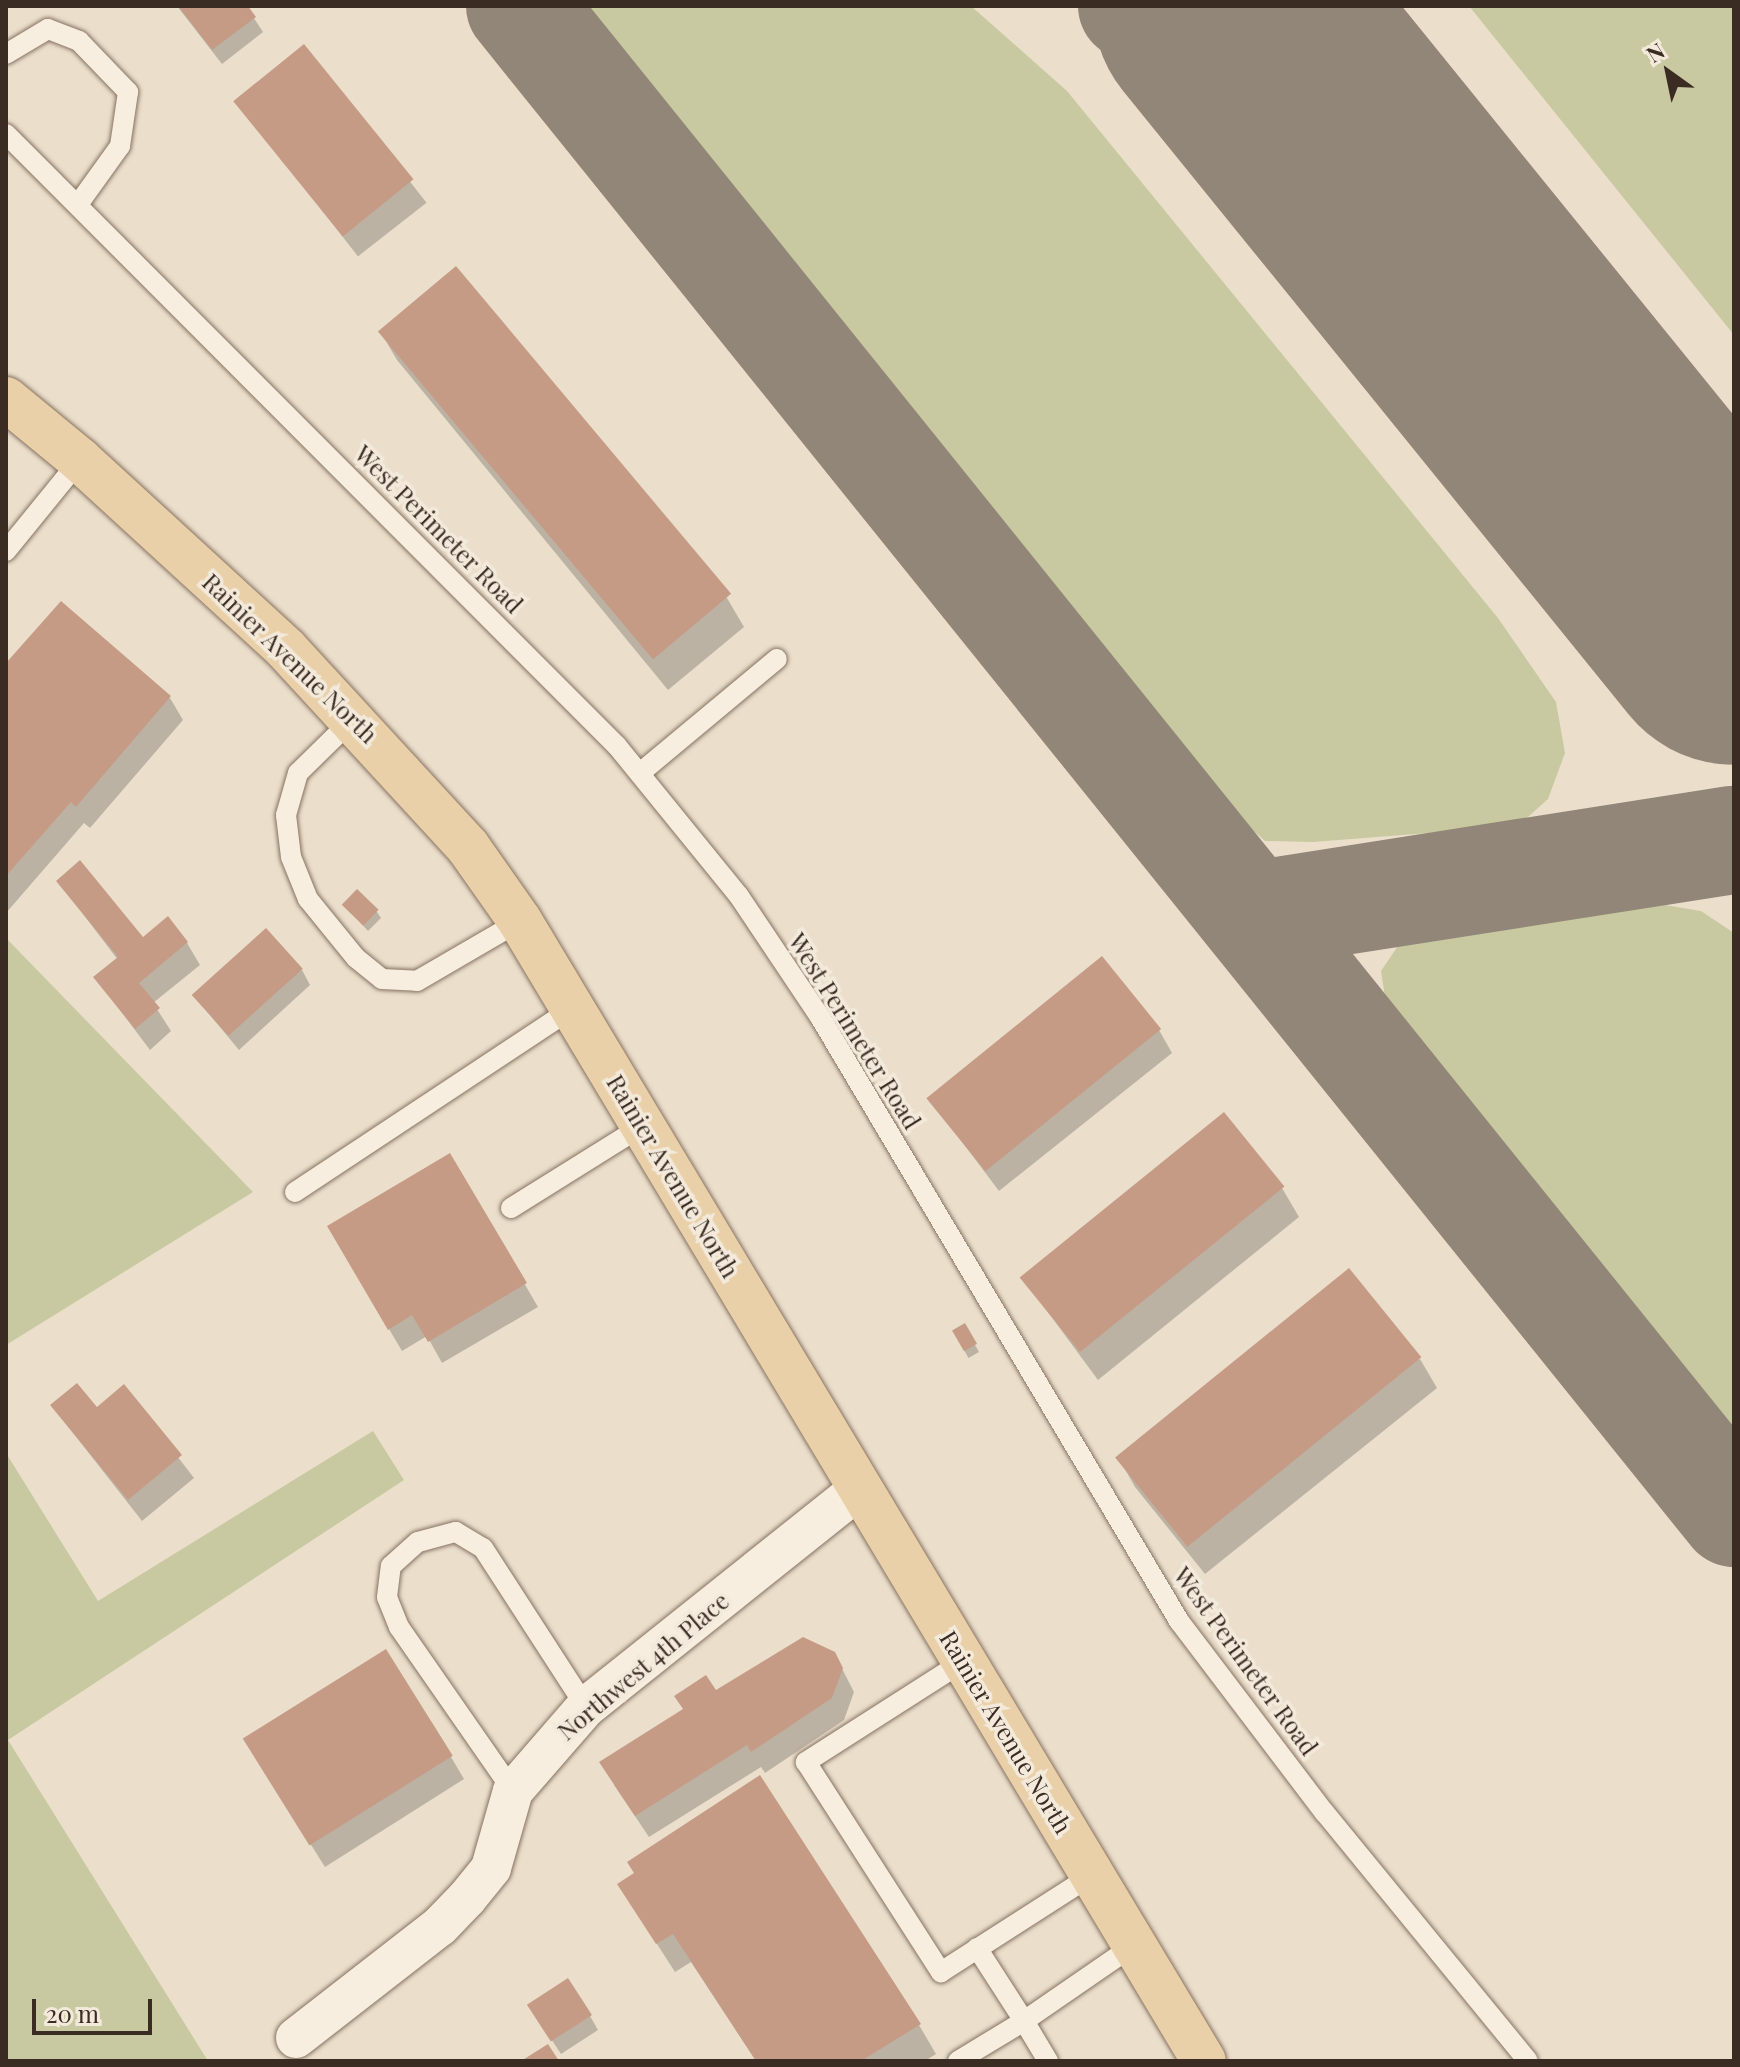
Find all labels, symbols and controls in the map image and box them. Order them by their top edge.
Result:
north arrow [1628,32,1708,112]
text: N [1640,35,1670,69]
street label: West Perimeter Road [349,439,529,619]
street label: Rainier Avenue North [196,567,384,749]
street label: West Perimeter Road [783,927,927,1135]
street label: Rainier Avenue North [601,1069,745,1283]
street label: West Perimeter Road [1168,1561,1324,1761]
street label: Northwest 4th Place [551,1586,735,1746]
street label: Rainier Avenue North [934,1625,1078,1839]
scale bar [36,1983,156,2033]
text: 20 m [46,1997,99,2029]

